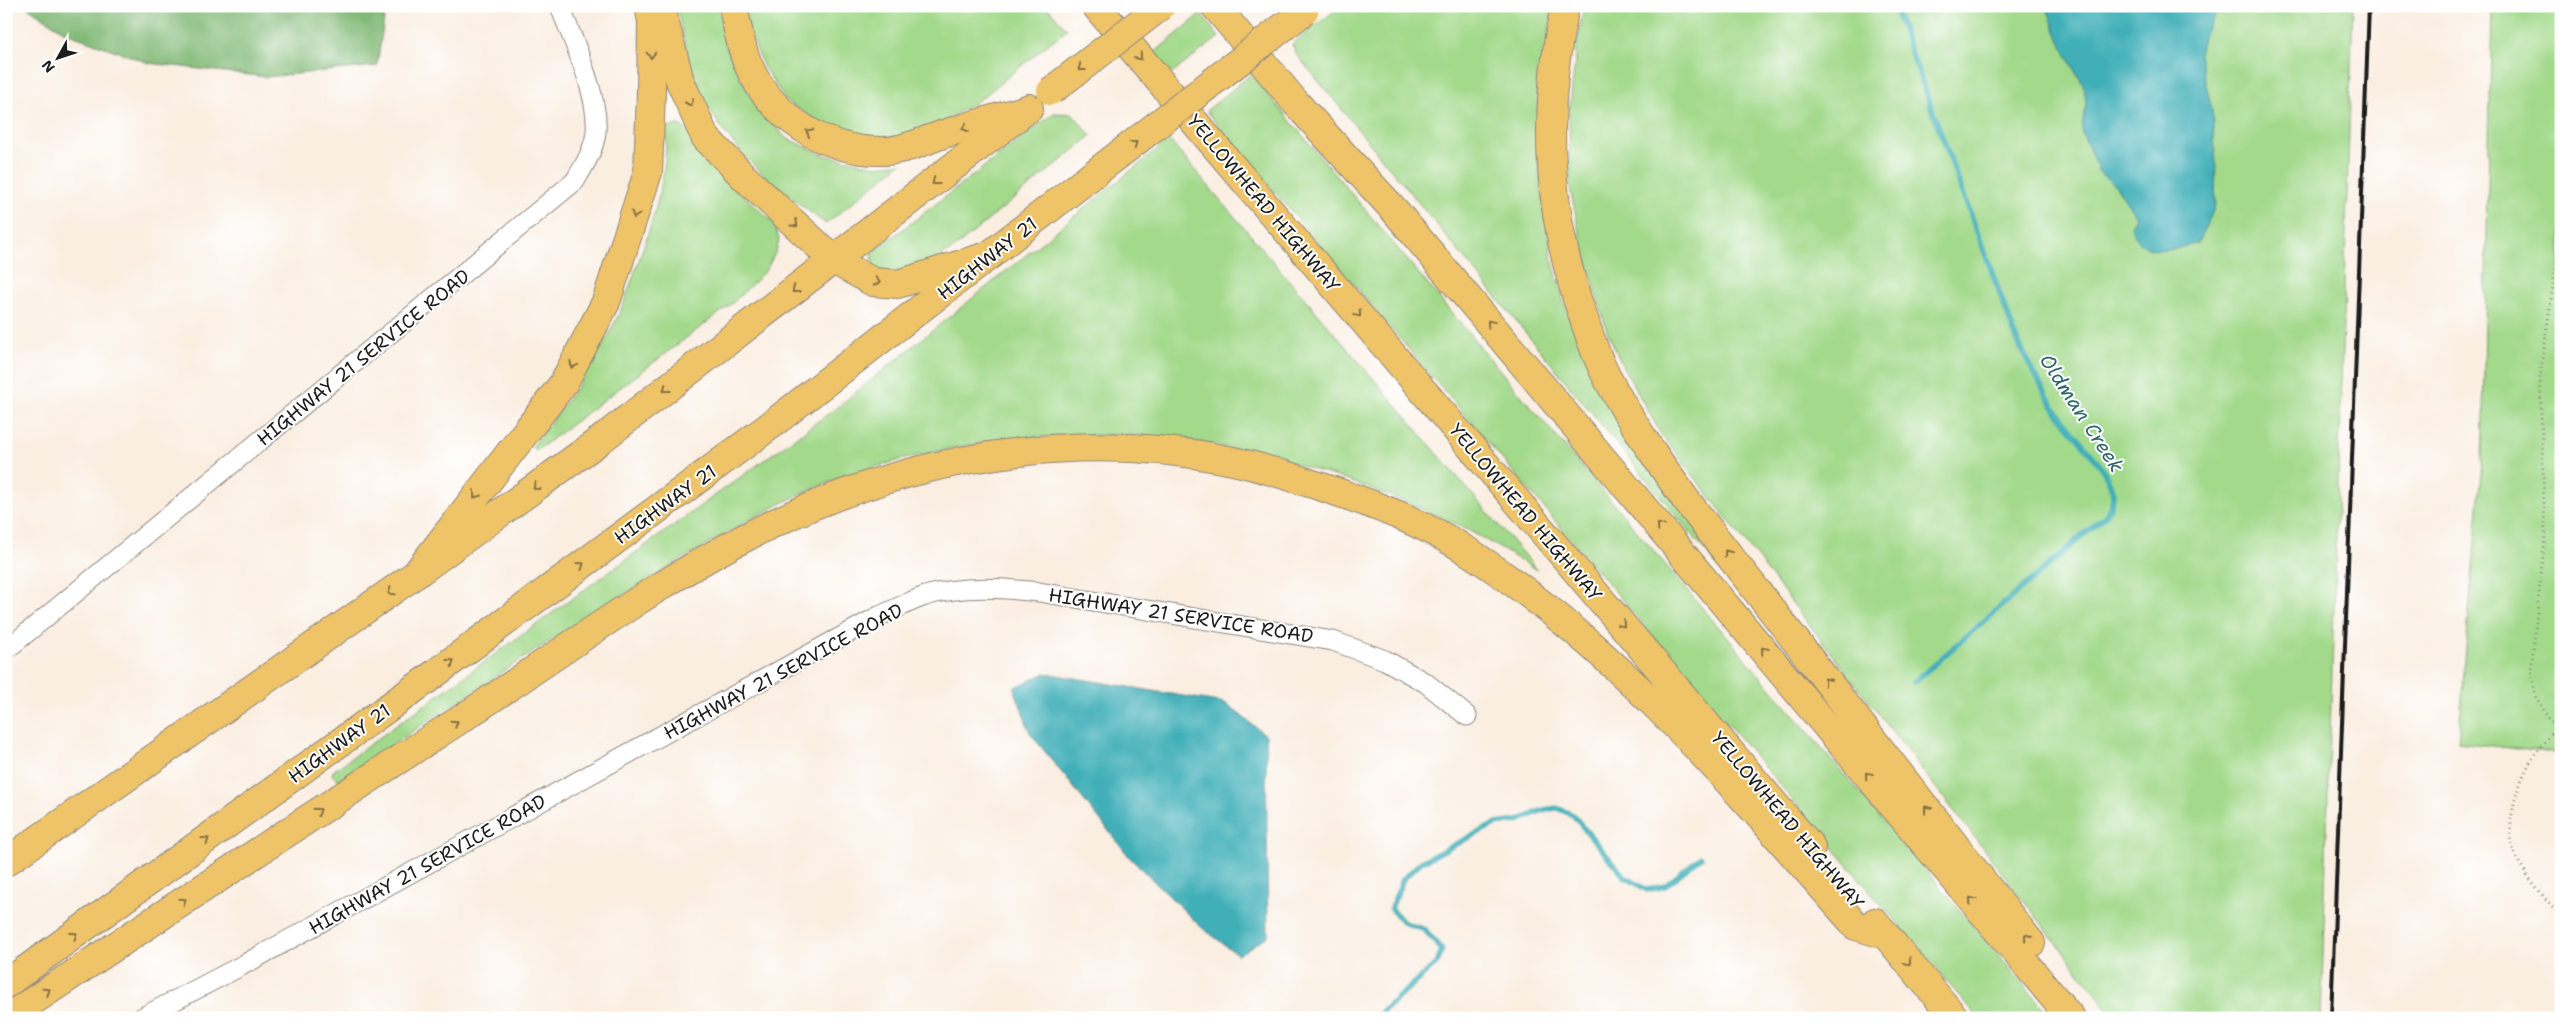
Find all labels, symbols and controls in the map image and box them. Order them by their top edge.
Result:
north arrow [32,32,82,82]
one-way arrow [1133,51,1142,60]
one-way arrow [646,52,656,59]
text: N [38,56,59,76]
one-way arrow [1077,62,1087,71]
one-way arrow [683,98,694,107]
street label: YELLOWHEAD HIGHWAY [1182,109,1346,298]
one-way arrow [961,122,969,132]
one-way arrow [806,128,815,138]
one-way arrow [1128,141,1137,149]
one-way arrow [931,176,941,185]
one-way arrow [630,211,641,220]
street label: HIGHWAY 21 [932,211,1043,305]
one-way arrow [789,218,798,227]
street label: HIGHWAY 21 SERVICE ROAD [251,263,475,451]
one-way arrow [873,276,882,287]
one-way arrow [791,284,801,293]
one-way arrow [1352,308,1361,317]
one-way arrow [1487,320,1496,329]
water label: Oldman Creek [2034,349,2130,478]
one-way arrow [569,360,579,369]
one-way arrow [663,384,672,393]
street label: YELLOWHEAD HIGHWAY [1444,418,1608,607]
street label: HIGHWAY 21 [609,459,721,550]
one-way arrow [533,481,542,490]
one-way arrow [474,489,482,498]
one-way arrow [1656,522,1665,531]
one-way arrow [1724,549,1733,559]
one-way arrow [575,563,584,571]
street label: HIGHWAY 21 SERVICE ROAD [1047,582,1315,649]
one-way arrow [387,586,397,595]
street label: HIGHWAY 21 SERVICE ROAD [659,598,907,745]
one-way arrow [1616,619,1625,628]
one-way arrow [1760,647,1769,656]
one-way arrow [445,659,455,668]
one-way arrow [1824,677,1833,687]
street label: HIGHWAY 21 [283,698,395,789]
one-way arrow [449,719,458,729]
street label: YELLOWHEAD HIGHWAY [1706,726,1870,915]
one-way arrow [1865,772,1874,781]
street label: HIGHWAY 21 SERVICE ROAD [304,789,550,940]
one-way arrow [1924,805,1933,815]
one-way arrow [313,808,322,817]
one-way arrow [200,837,210,846]
one-way arrow [1969,896,1978,905]
one-way arrow [177,898,187,907]
one-way arrow [68,932,78,941]
one-way arrow [2024,933,2033,943]
one-way arrow [1903,956,1912,965]
one-way arrow [42,988,51,997]

